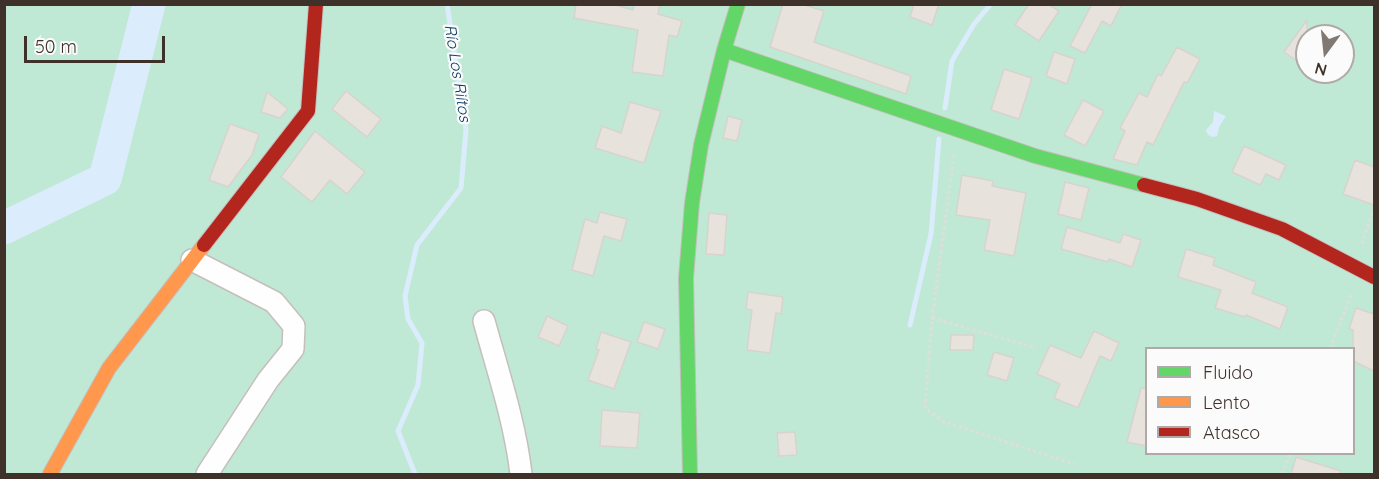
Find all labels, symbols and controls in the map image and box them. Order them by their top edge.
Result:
water label: Río Los Riítos [440,23,474,123]
scale bar [27,24,168,62]
north arrow [1295,24,1355,84]
text: 50 m [35,35,77,58]
text: N [1313,58,1329,81]
legend [1145,347,1355,455]
text: Fluido [1203,361,1253,384]
text: Lento [1203,391,1250,414]
text: Atasco [1203,421,1260,444]

